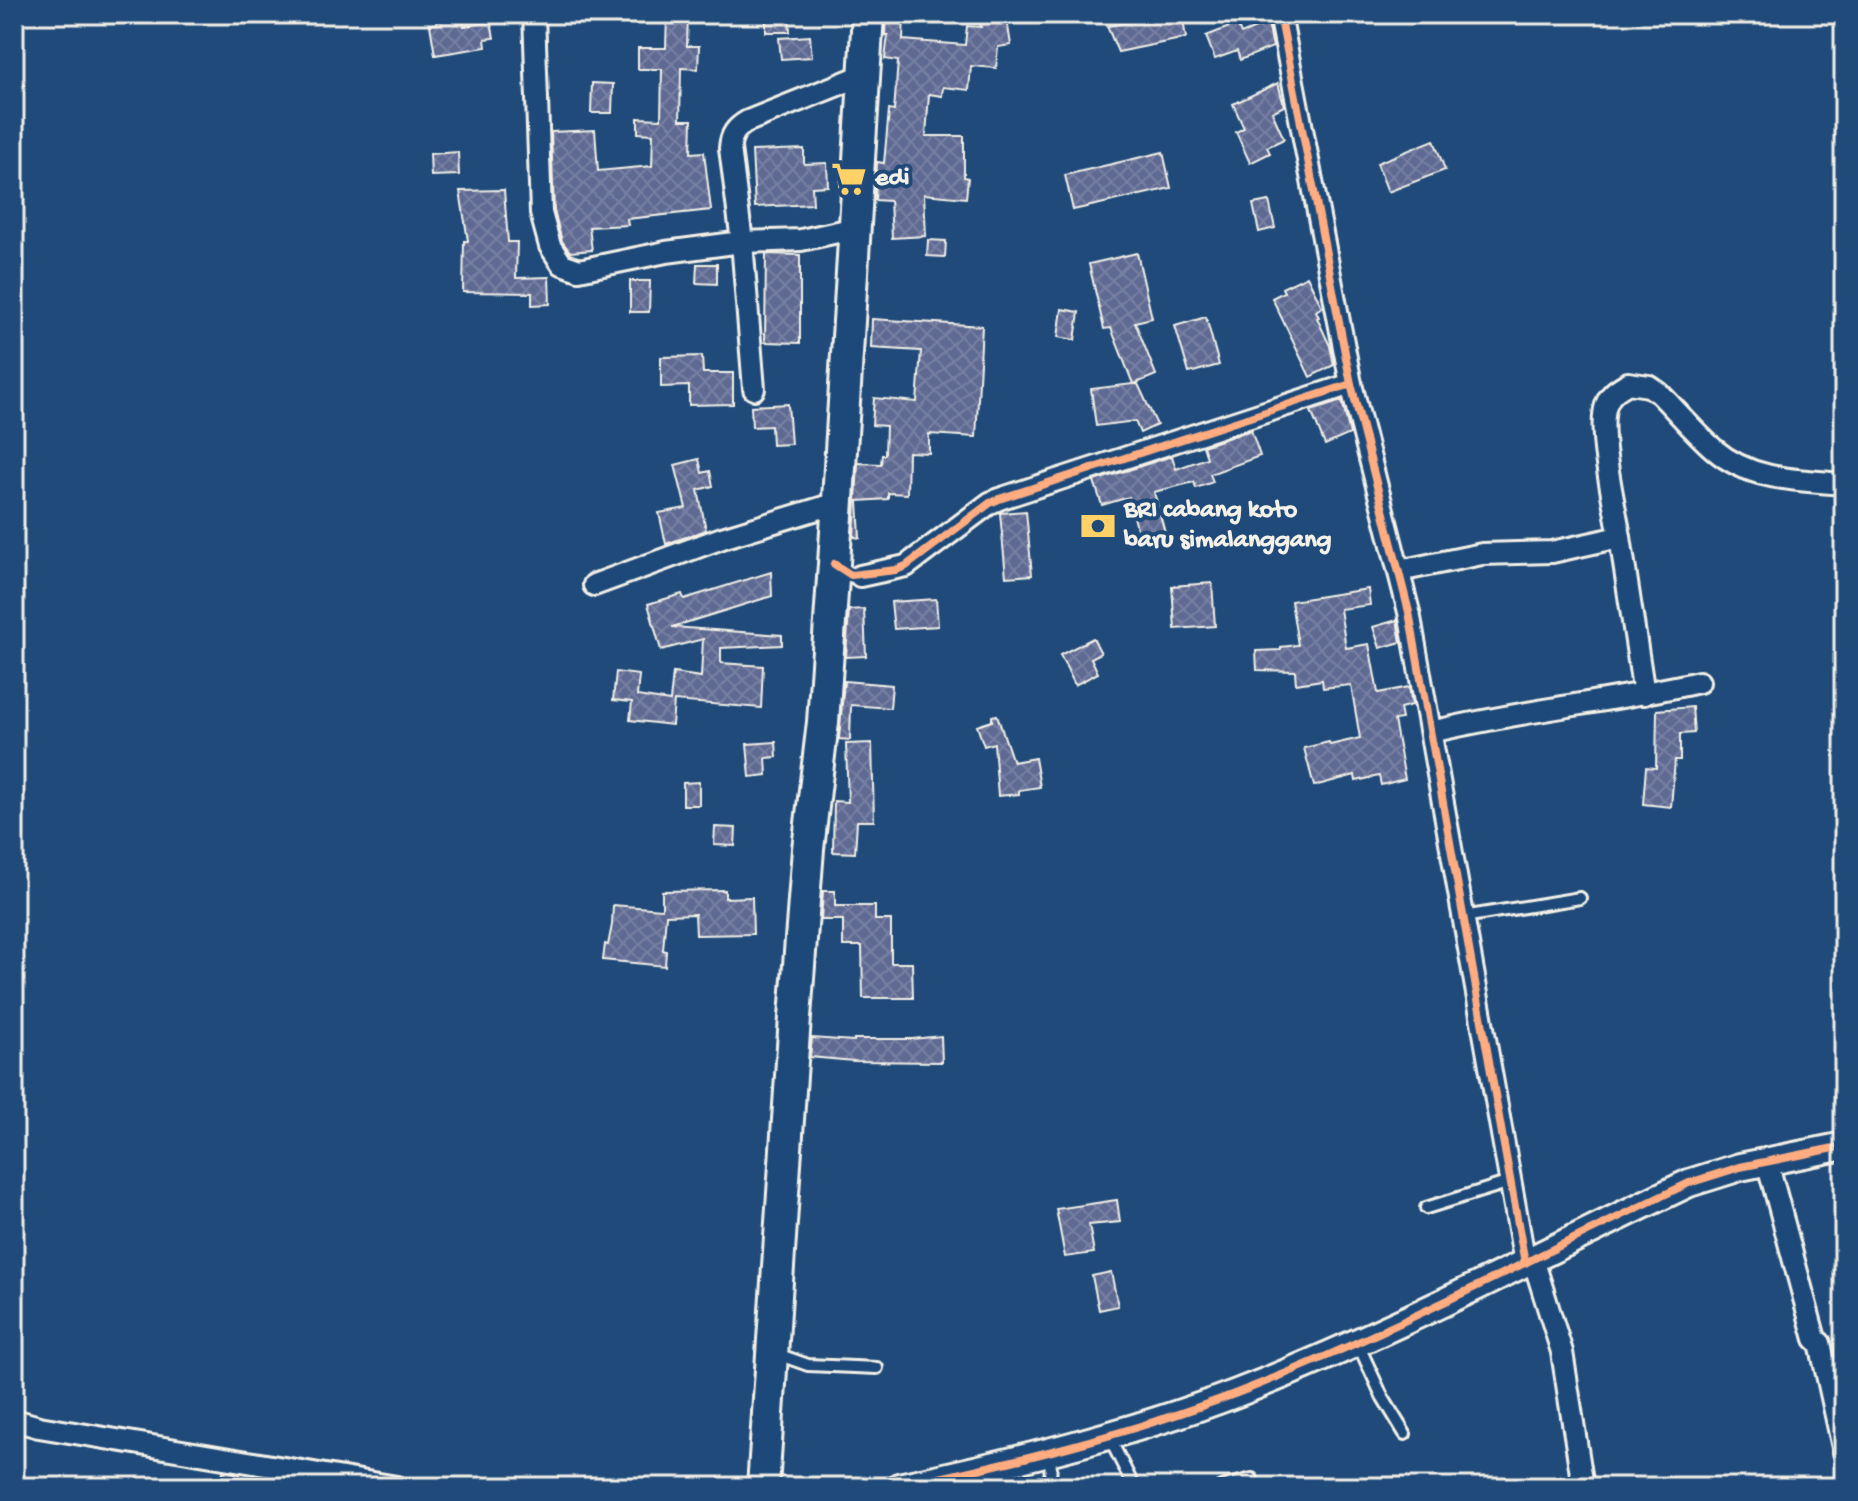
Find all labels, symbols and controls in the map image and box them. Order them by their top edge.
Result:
supermarket icon: edi [830,160,868,198]
place label: edi [874,164,909,195]
place label: BRI cabang koto baru simalanggang [1123,496,1332,557]
bank icon: BRI cabang koto baru simalanggang [1079,507,1117,545]

